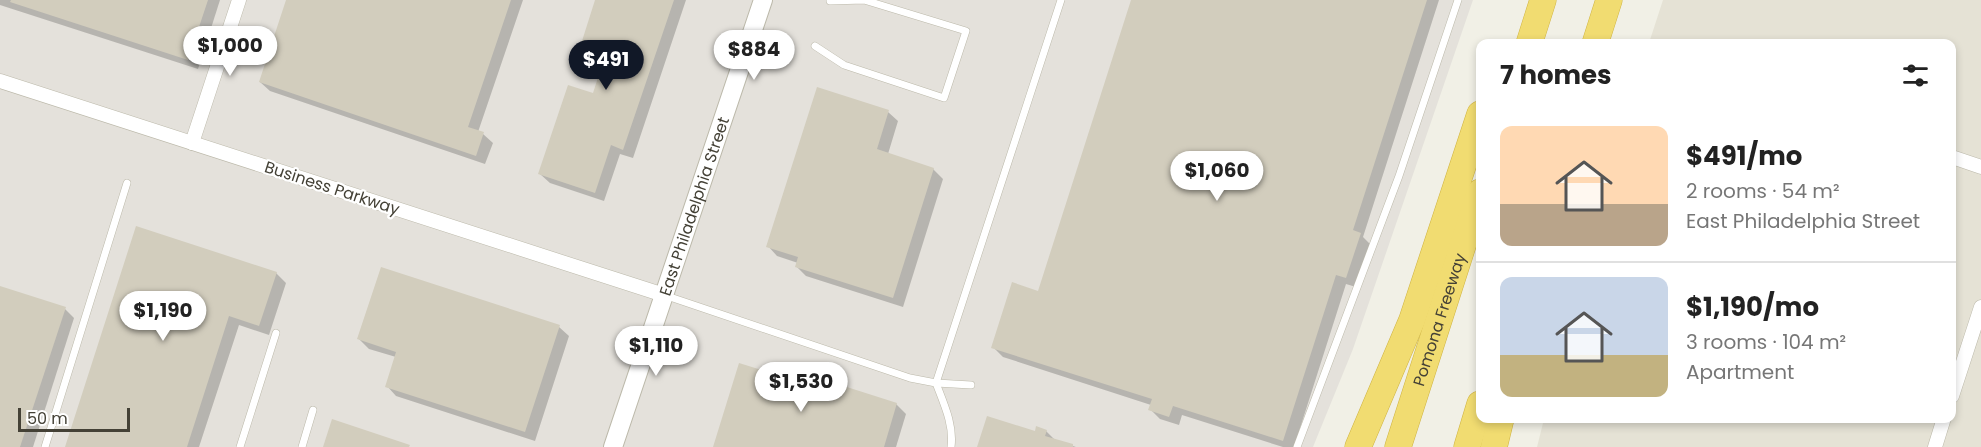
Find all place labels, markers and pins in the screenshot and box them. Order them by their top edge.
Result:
pin: $1,000 [181,26,279,77]
pin: $884 [718,30,790,81]
pin: $491 [570,40,642,91]
pin: $1,060 [1168,151,1266,202]
pin: $1,190 [114,291,212,342]
pin: $1,110 [607,326,705,377]
pin: $1,530 [752,362,850,413]

